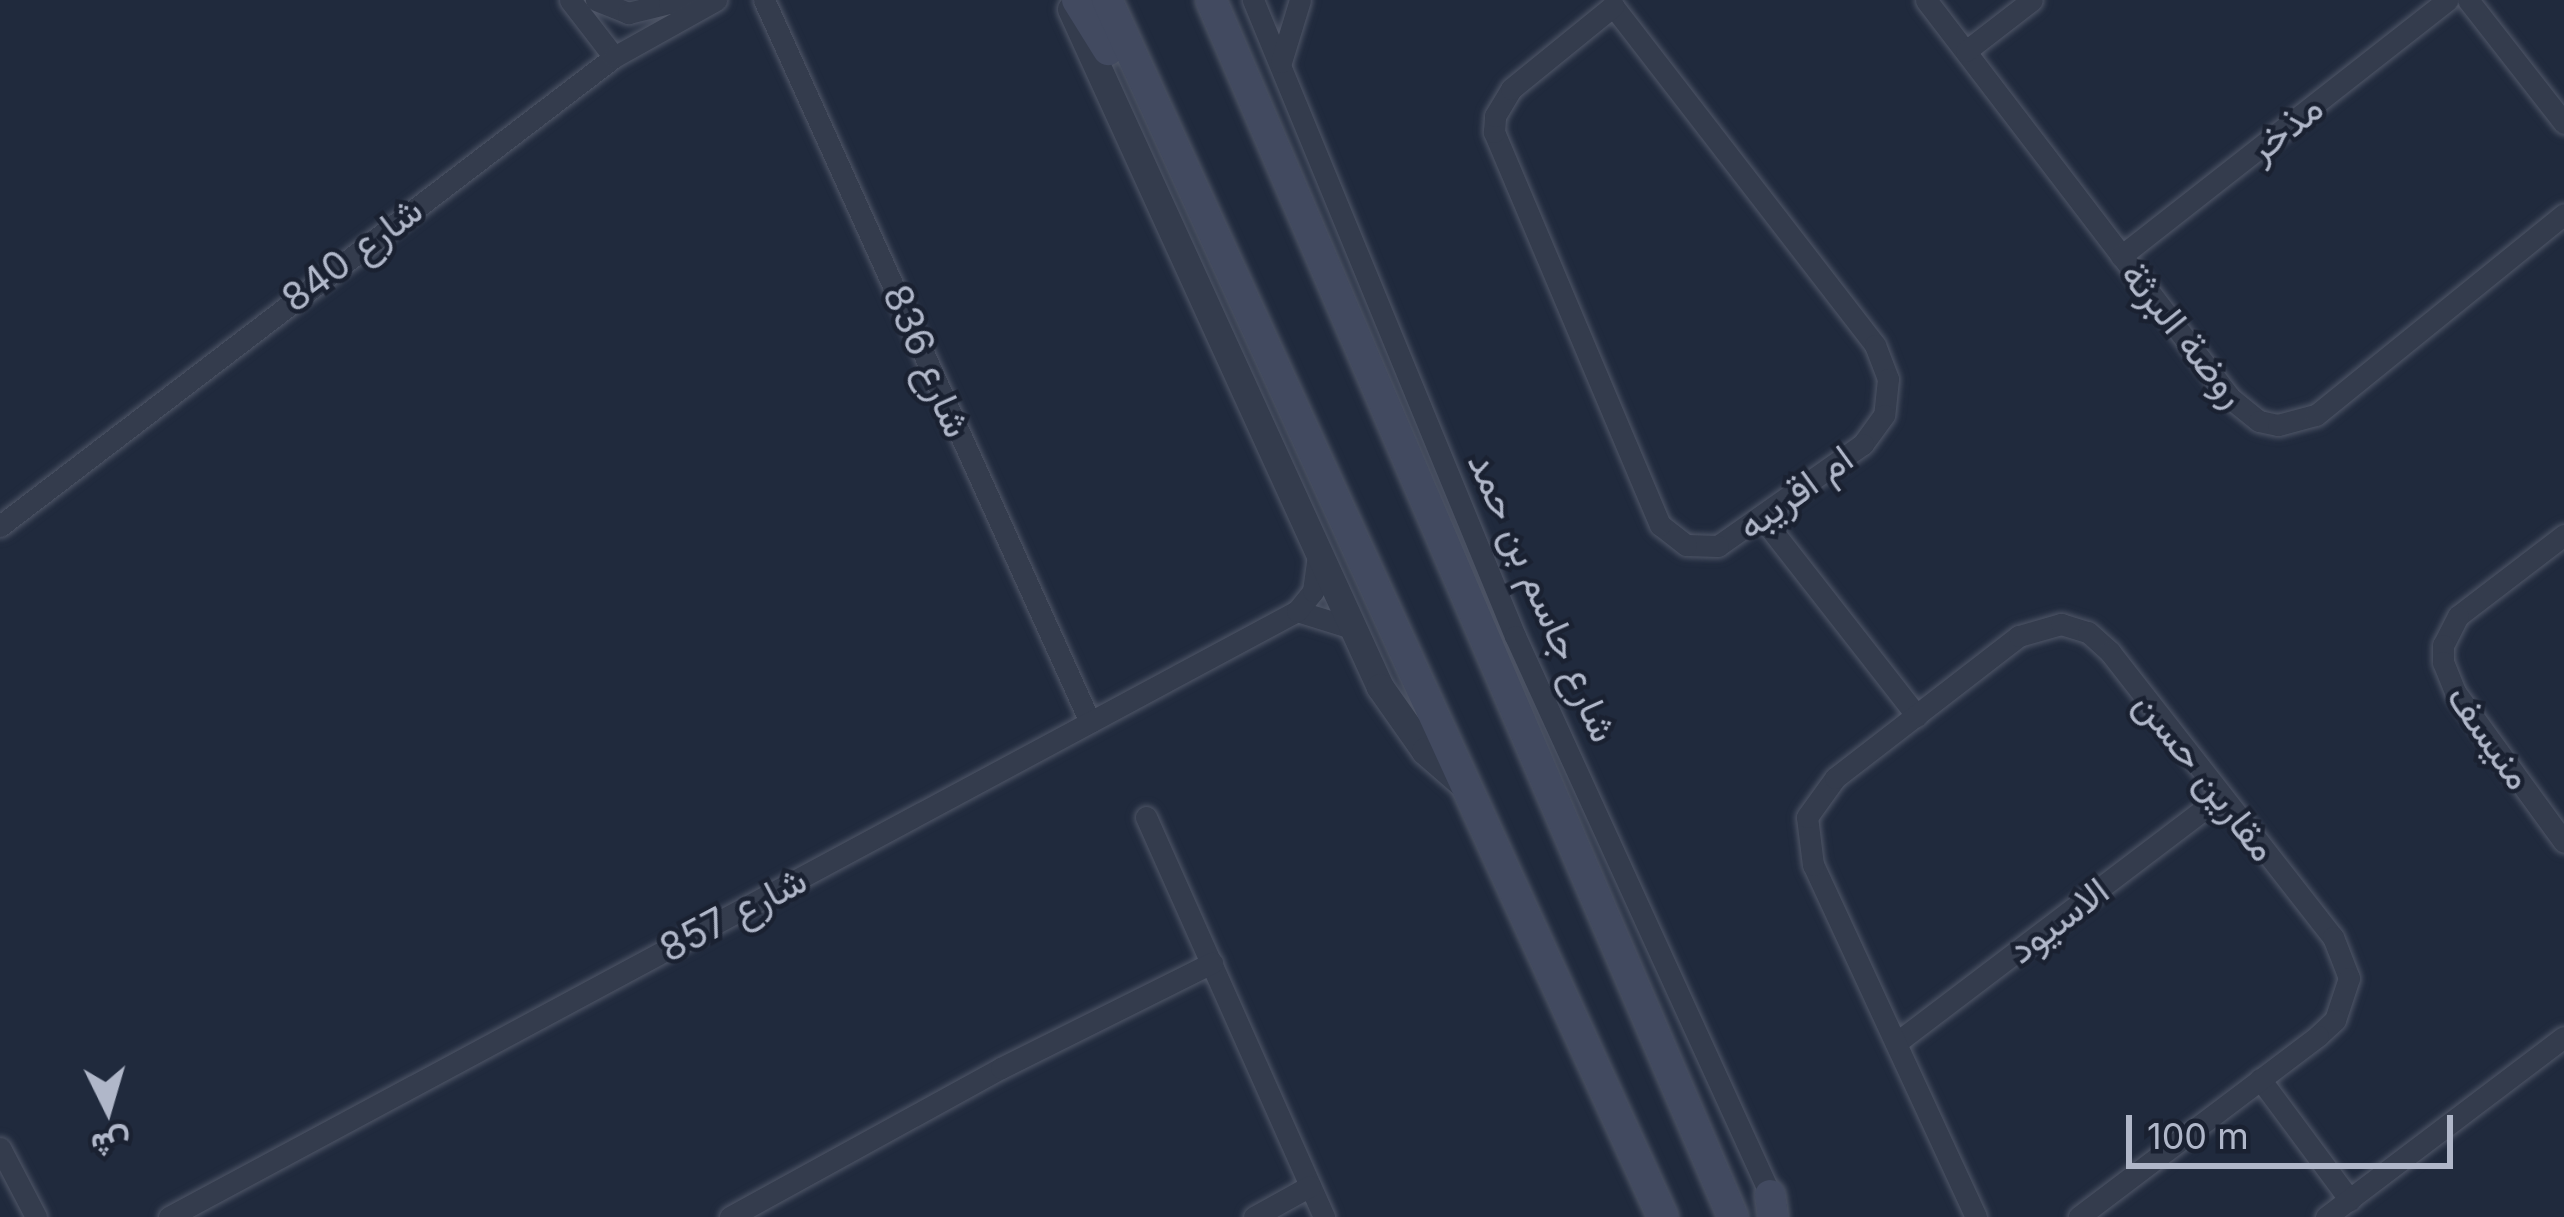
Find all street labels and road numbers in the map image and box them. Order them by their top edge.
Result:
street label: مذخر [2238,84,2332,172]
street label: شارع 840 [273,186,431,322]
street label: روضة البرثة [2111,252,2257,416]
street label: شارع 836 [873,278,981,444]
street label: ام اقريبه [1728,435,1862,549]
street label: شارع جاسم بن حمد [1458,445,1628,749]
street label: منيسف [2437,676,2543,798]
street label: مقارين حسن [2125,681,2287,871]
street label: شارع 857 [652,856,814,972]
street label: الاسيود [1998,867,2118,973]

